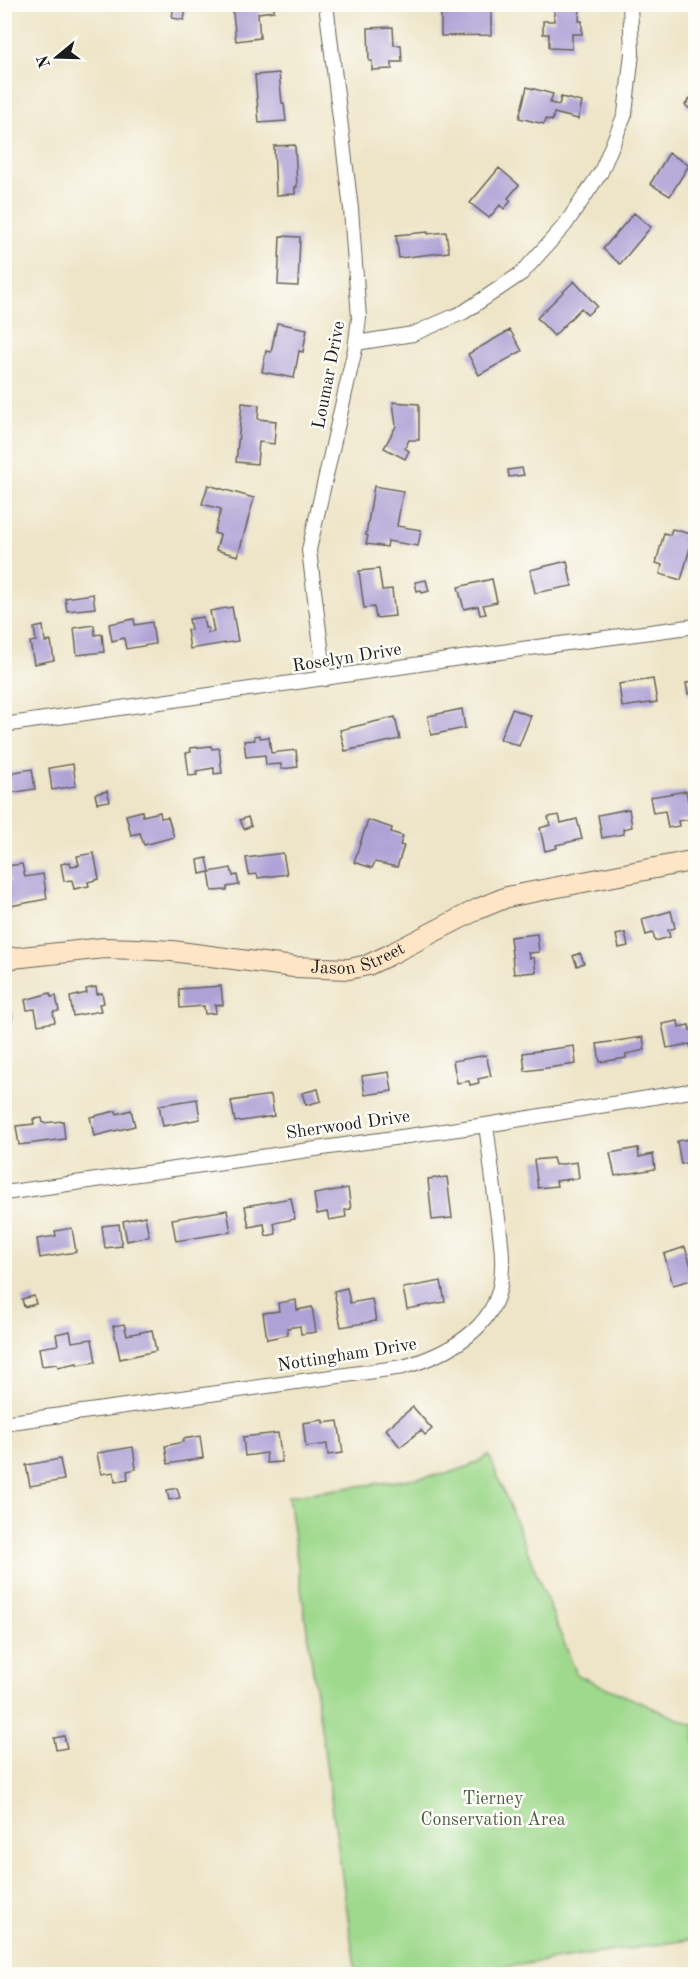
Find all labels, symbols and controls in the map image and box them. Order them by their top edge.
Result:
north arrow [27,27,87,87]
text: N [35,52,54,70]
street label: Loumar Drive [310,320,348,430]
street label: Roselyn Drive [291,640,403,676]
street label: Jason Street [310,939,408,978]
street label: Sherwood Drive [285,1107,411,1143]
street label: Nottingham Drive [276,1335,418,1375]
park label: Tierney Conservation Area [420,1790,566,1829]

